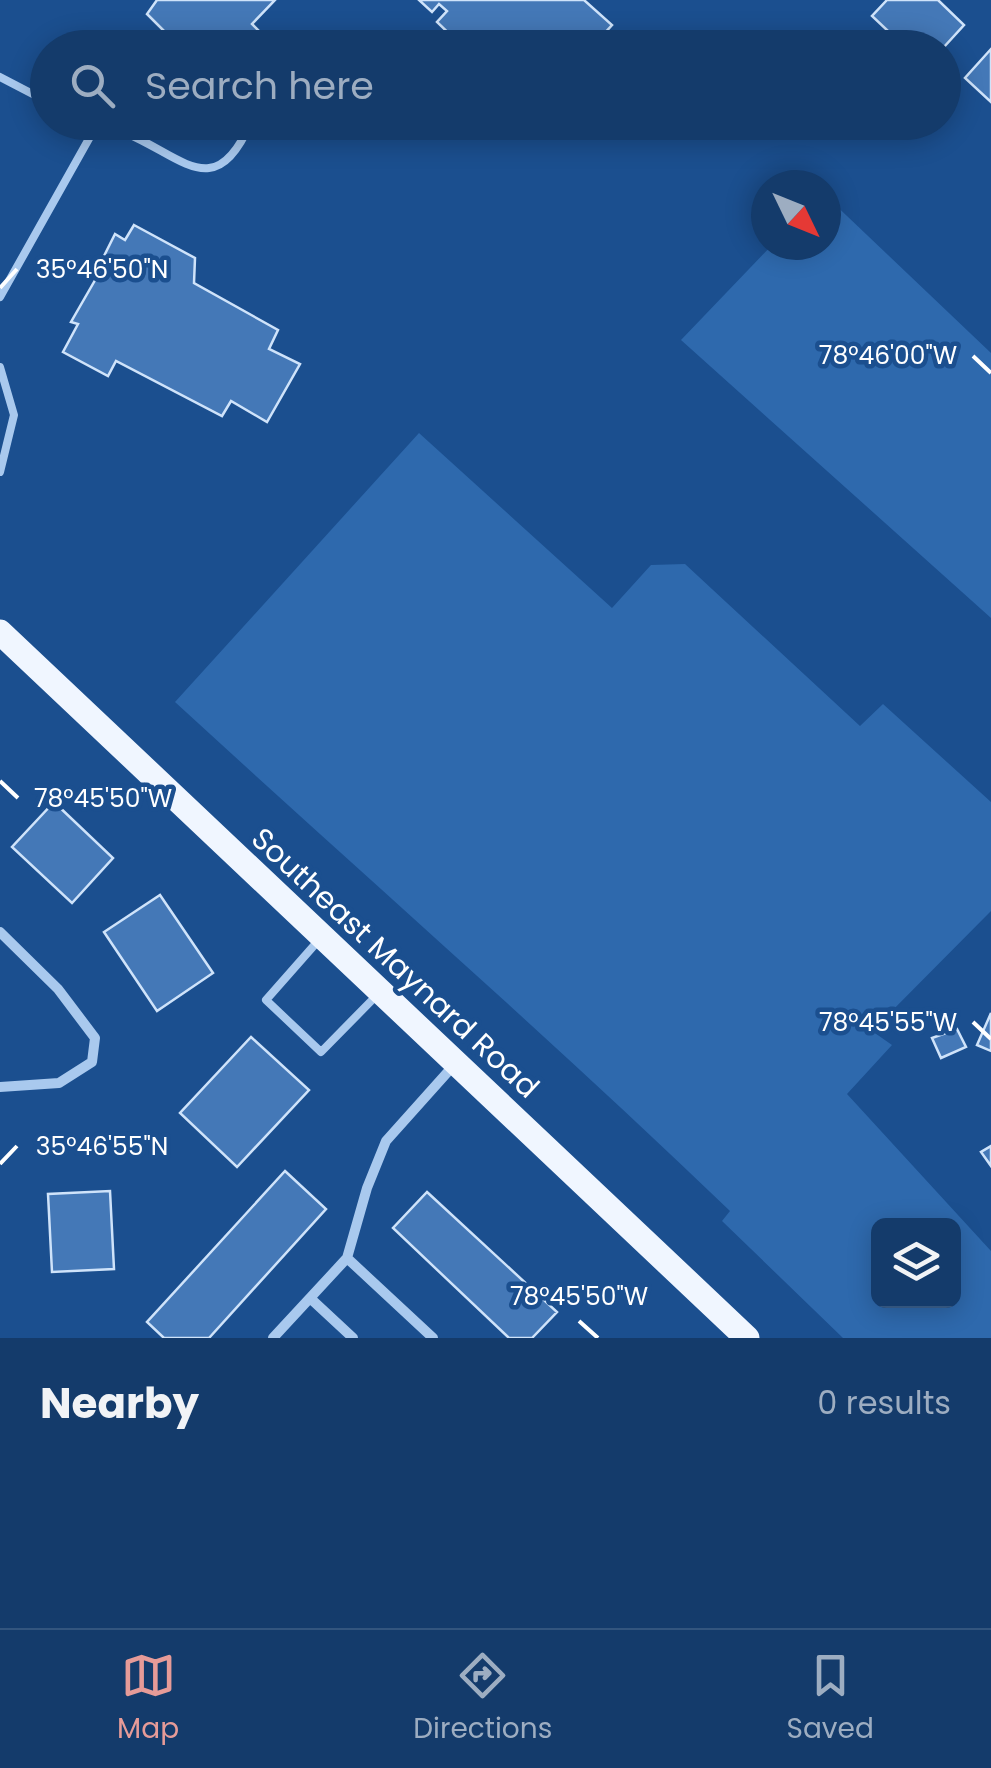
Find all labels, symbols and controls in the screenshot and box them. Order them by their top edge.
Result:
search box [30,30,961,140]
icon: search [65,58,120,113]
text: Search here [145,59,374,112]
north arrow [751,170,841,260]
text: 35°46'50"N [36,252,168,287]
text: 78°46'00"W [819,338,957,373]
text: 78°45'50"W [34,781,172,816]
street label: Southeast Maynard Road [242,817,549,1108]
text: 78°45'55"W [819,1005,957,1040]
text: 35°46'55"N [36,1129,168,1164]
map controls [871,1218,961,1308]
button: layers [871,1218,961,1308]
text: 78°45'50"W [510,1279,648,1314]
text: Nearby [40,1374,199,1433]
text: 0 results [817,1380,951,1425]
tab: Map [117,1648,179,1750]
tab: Directions [413,1648,552,1750]
tab: Saved [787,1648,874,1750]

